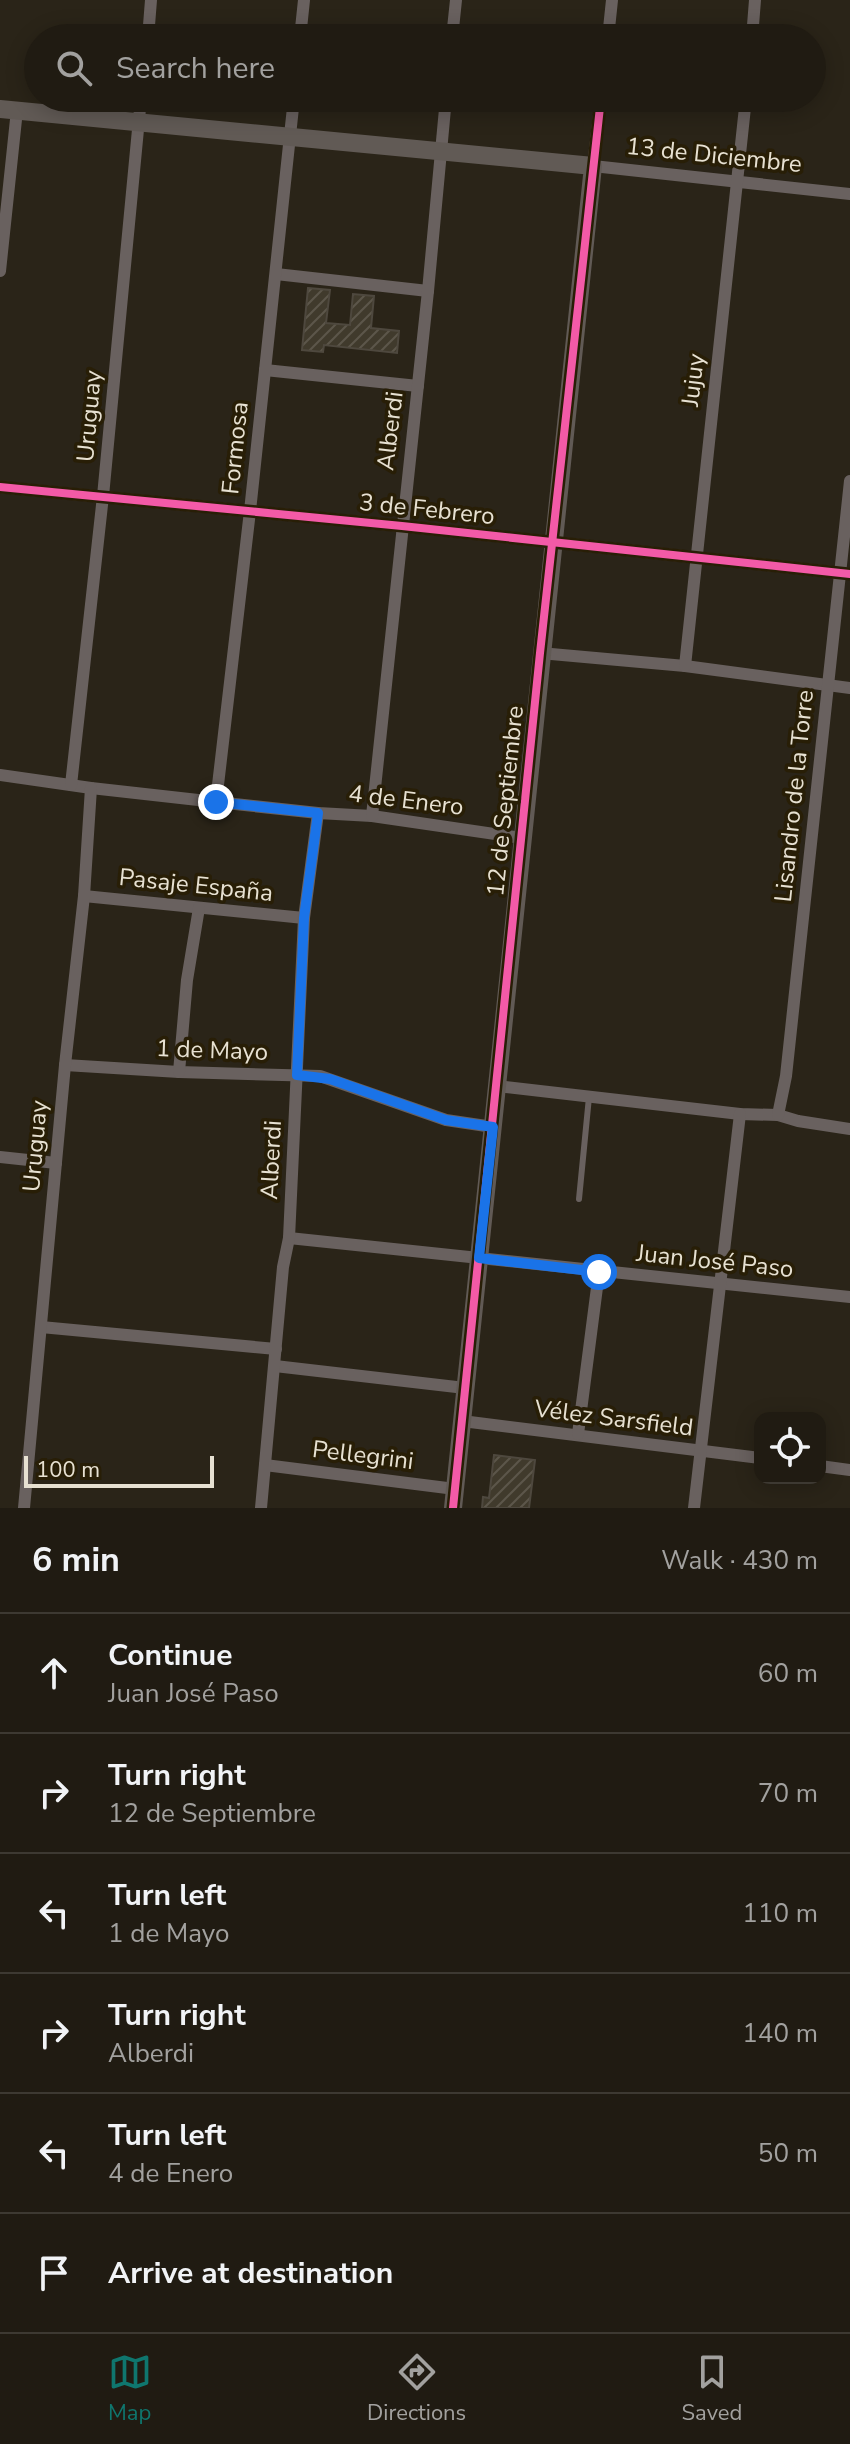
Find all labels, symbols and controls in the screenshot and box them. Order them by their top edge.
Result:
search box [24,24,826,112]
icon: search [52,46,96,90]
text: Search here [116,48,275,89]
street label: 13 de Diciembre [625,130,803,180]
street label: Jujuy [674,351,712,409]
street label: Uruguay [69,368,109,463]
street label: Alberdi [369,390,411,472]
street label: Formosa [214,400,256,496]
street label: 3 de Febrero [358,486,496,532]
street label: Lisandro de la Torre [767,688,821,904]
street label: 12 de Septiembre [479,704,531,898]
street label: 4 de Enero [347,777,465,823]
route end [198,784,234,820]
street label: Pasaje España [117,861,275,909]
street label: 1 de Mayo [155,1032,269,1068]
street label: Uruguay [15,1098,55,1193]
street label: Alberdi [253,1120,289,1200]
street label: Juan José Paso [634,1237,795,1285]
route start [581,1254,617,1290]
street label: Vélez Sarsfield [532,1392,695,1444]
map controls [754,1412,826,1484]
button: locate [754,1412,826,1484]
street label: Pellegrini [311,1433,415,1477]
scale bar [24,1452,214,1488]
text: 100 m [36,1455,100,1485]
text: 6 min [32,1537,120,1583]
text: Walk · 430 m [661,1543,818,1578]
text: Continue [108,1635,233,1676]
icon: ahead [32,1651,76,1695]
text: 60 m [758,1656,818,1691]
text: Juan José Paso [108,1676,279,1711]
text: Turn right [108,1755,246,1796]
icon: right [32,1771,76,1815]
text: 70 m [758,1776,818,1811]
text: 12 de Septiembre [108,1796,316,1831]
text: Turn left [108,1875,226,1916]
icon: left [32,1891,76,1935]
text: 110 m [742,1896,818,1931]
text: 1 de Mayo [108,1916,229,1951]
text: Turn right [108,1995,246,2036]
icon: right [32,2011,76,2055]
text: 140 m [742,2016,818,2051]
text: Alberdi [108,2036,194,2071]
text: Turn left [108,2115,226,2156]
icon: left [32,2131,76,2175]
text: 50 m [758,2136,818,2171]
text: 4 de Enero [108,2156,233,2191]
icon: arrive [32,2251,76,2295]
text: Arrive at destination [108,2253,393,2294]
tab: Map [108,2350,152,2428]
tab: Directions [367,2350,466,2428]
tab: Saved [682,2350,742,2428]

